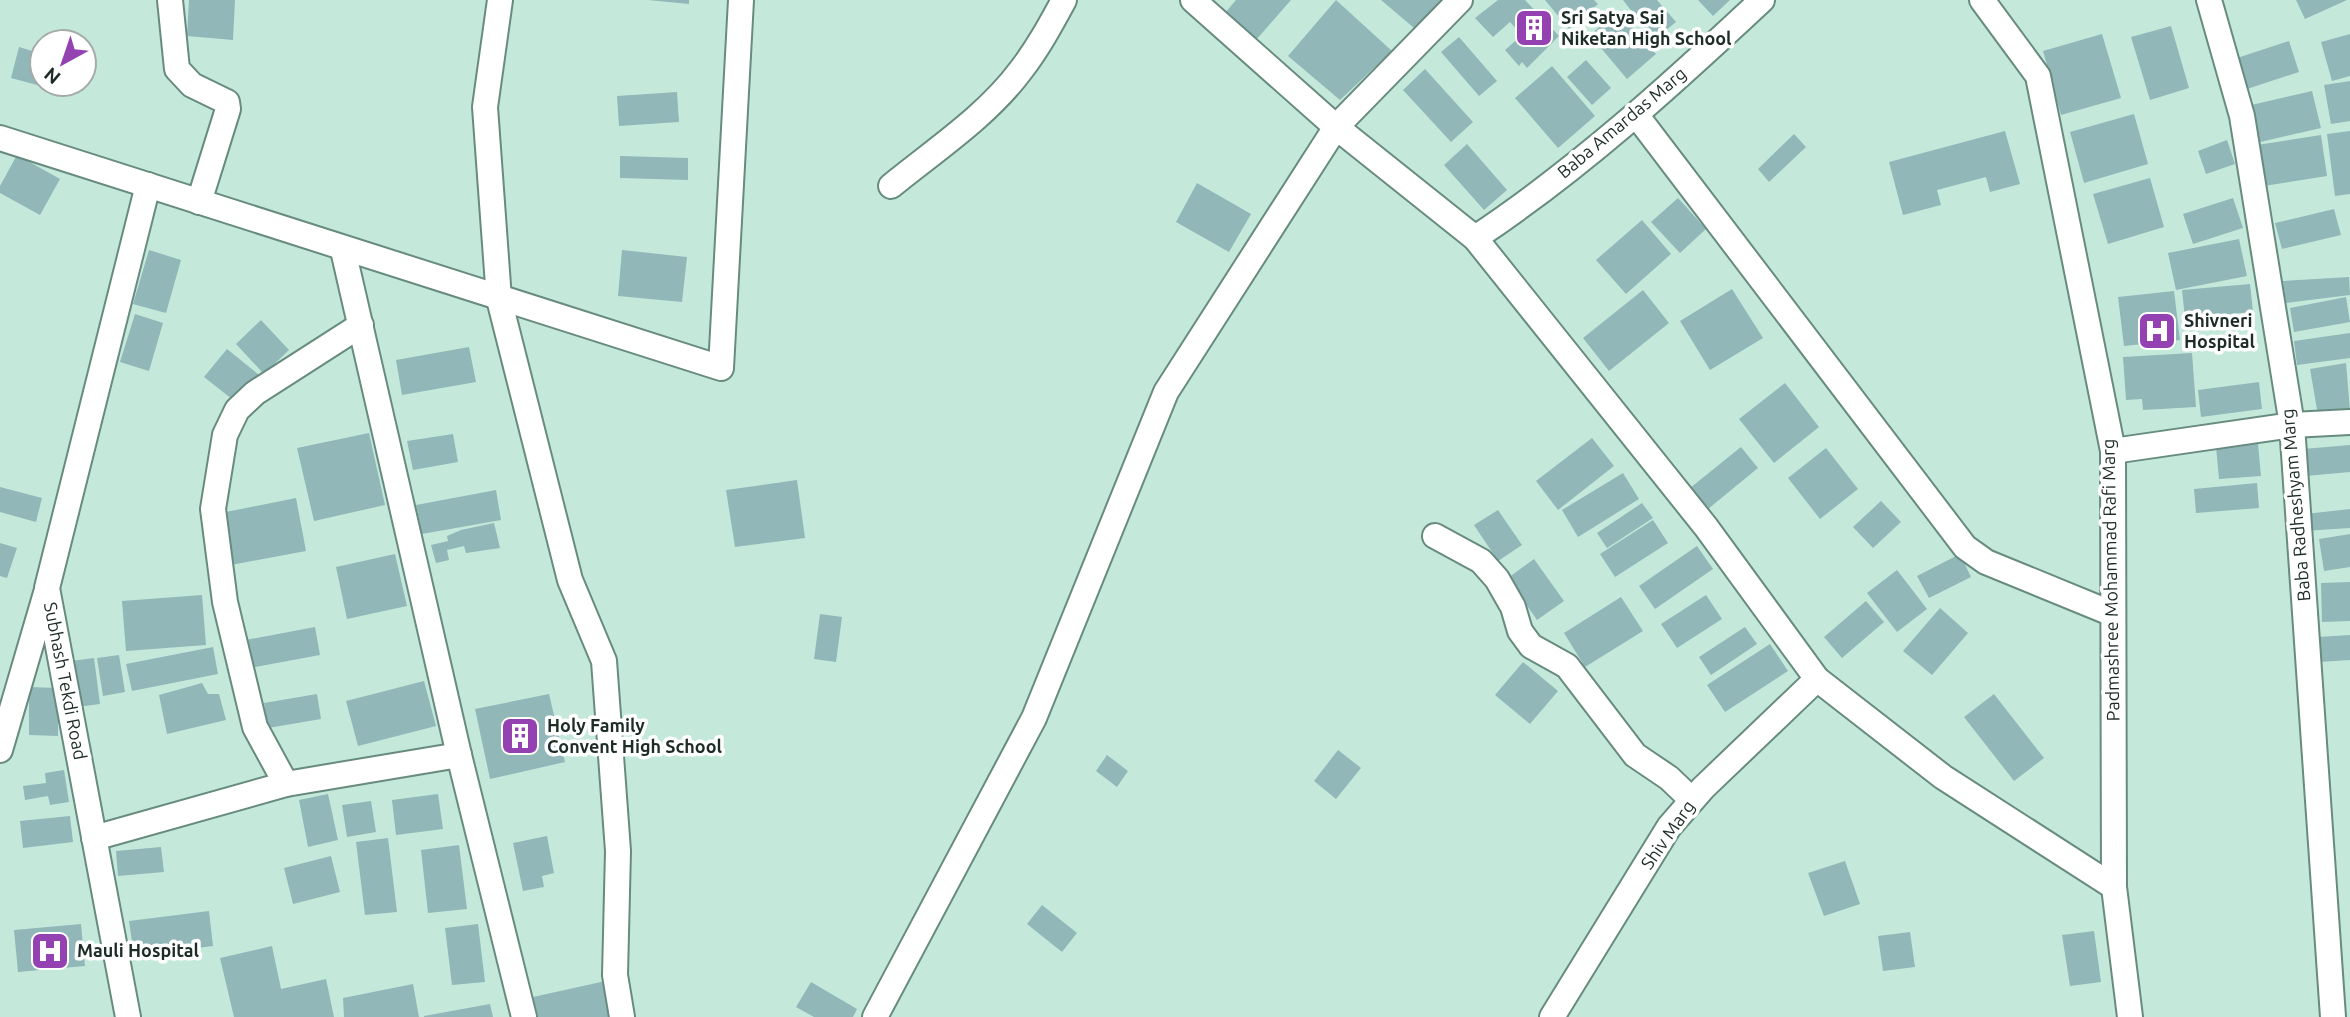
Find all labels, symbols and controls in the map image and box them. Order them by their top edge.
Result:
building icon: Sri Satya Sai Niketan High School [1513,7,1555,49]
place label: Sri Satya Sai Niketan High School [1561,7,1732,48]
north arrow [28,28,98,98]
text: N [40,63,65,89]
street label: Baba Amardas Marg [1553,63,1690,182]
hospital icon: Shivneri Hospital [2136,310,2178,352]
place label: Shivneri Hospital [2184,310,2255,351]
street label: Baba Radheshyam Marg [2277,408,2313,602]
street label: Padmashree Mohammad Rafi Marg [2098,439,2122,721]
street label: Subhash Tekdi Road [41,600,91,761]
building icon: Holy Family Convent High School [499,715,541,757]
place label: Holy Family Convent High School [547,715,723,756]
street label: Shiv Marg [1636,796,1698,873]
hospital icon: Mauli Hospital [29,930,71,972]
place label: Mauli Hospital [77,940,199,960]

